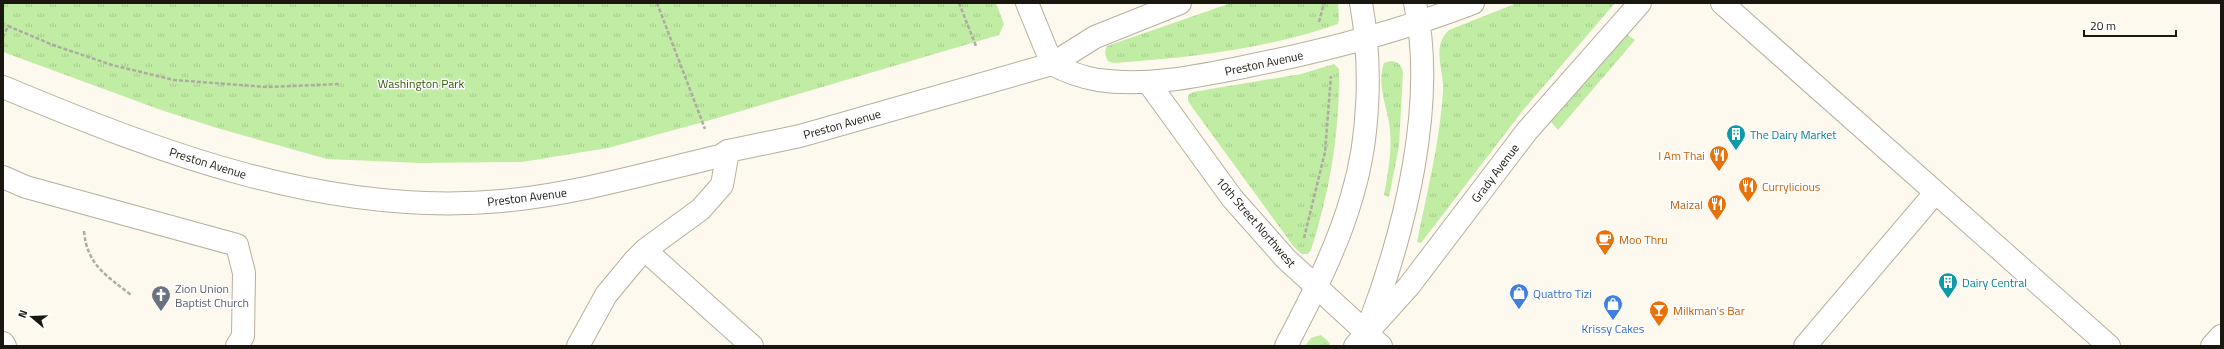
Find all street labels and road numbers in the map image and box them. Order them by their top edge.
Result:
street label: Preston Avenue [1223,45,1305,81]
street label: Preston Avenue [801,104,883,144]
street label: Grady Avenue [1466,139,1524,207]
street label: Preston Avenue [167,142,249,184]
street label: 10th Street Northwest [1211,173,1301,272]
street label: Preston Avenue [486,183,568,211]

